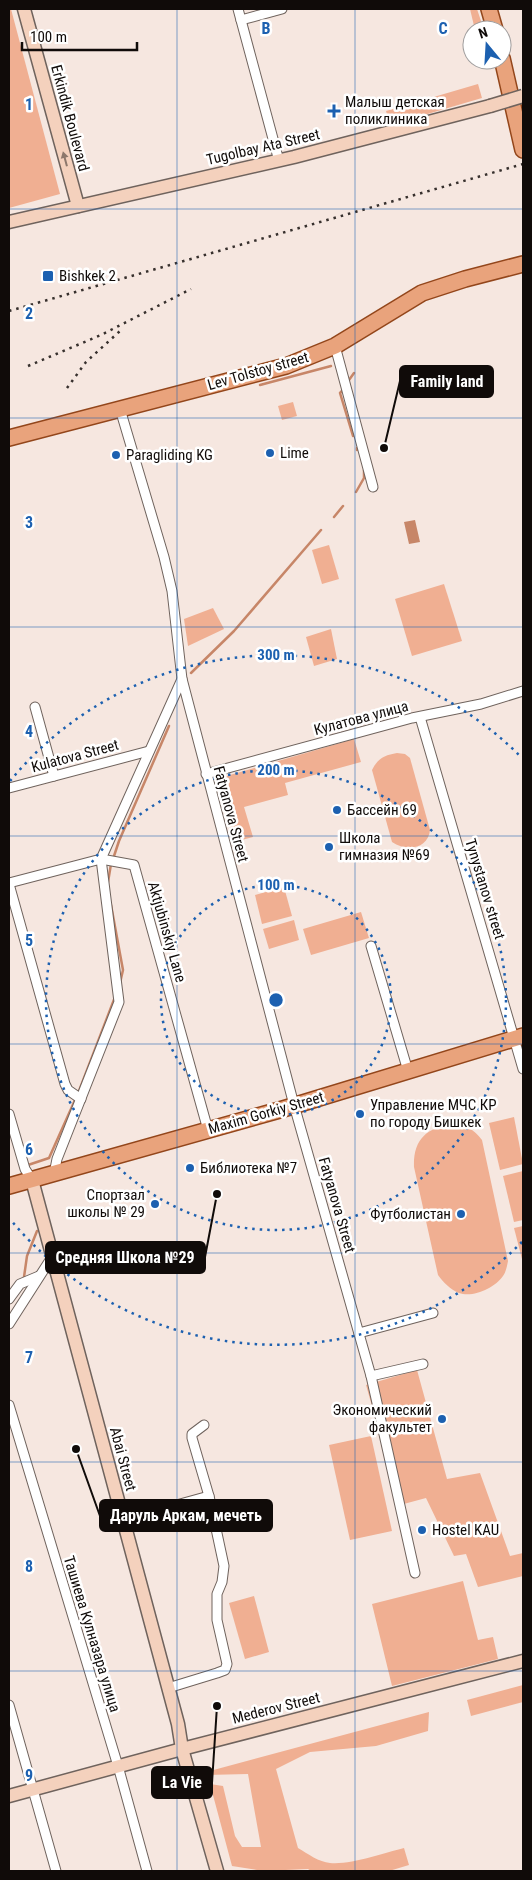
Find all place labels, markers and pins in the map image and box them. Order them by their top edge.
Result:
place label: Малыш детская поликлиника [345,93,445,128]
marker: Малыш детская поликлиника [327,104,341,118]
place label: Bishkek 2 [59,267,116,285]
marker: Bishkek 2 [41,269,55,283]
callout: Family land [400,366,493,397]
place label: Lime [280,444,309,462]
place label: Paragliding KG [126,446,213,464]
marker: Lime [264,447,276,459]
marker: Paragliding KG [110,449,122,461]
place label: Бассейн 69 [347,801,417,819]
marker: Бассейн 69 [331,804,343,816]
place label: Школа гимназия №69 [339,829,430,864]
marker: Школа гимназия №69 [323,841,335,853]
centre of rings [267,991,285,1009]
place label: Управление МЧС КР по городу Бишкек [370,1096,496,1131]
marker: Управление МЧС КР по городу Бишкек [354,1108,366,1120]
place label: Библиотека №7 [200,1159,297,1177]
marker: Библиотека №7 [184,1162,196,1174]
place label: Спортзал школы № 29 [67,1186,145,1221]
marker: Спортзал школы № 29 [149,1198,161,1210]
place label: Футболистан [370,1205,451,1223]
marker: Футболистан [455,1208,467,1220]
callout: Средняя Школа №29 [46,1242,205,1273]
place label: Экономический факультет [332,1401,432,1436]
marker: Экономический факультет [436,1413,448,1425]
callout: Даруль Аркам, мечеть [100,1500,272,1531]
place label: Hostel KAU [432,1521,499,1539]
marker: Hostel KAU [416,1524,428,1536]
callout: La Vie [152,1767,212,1798]

